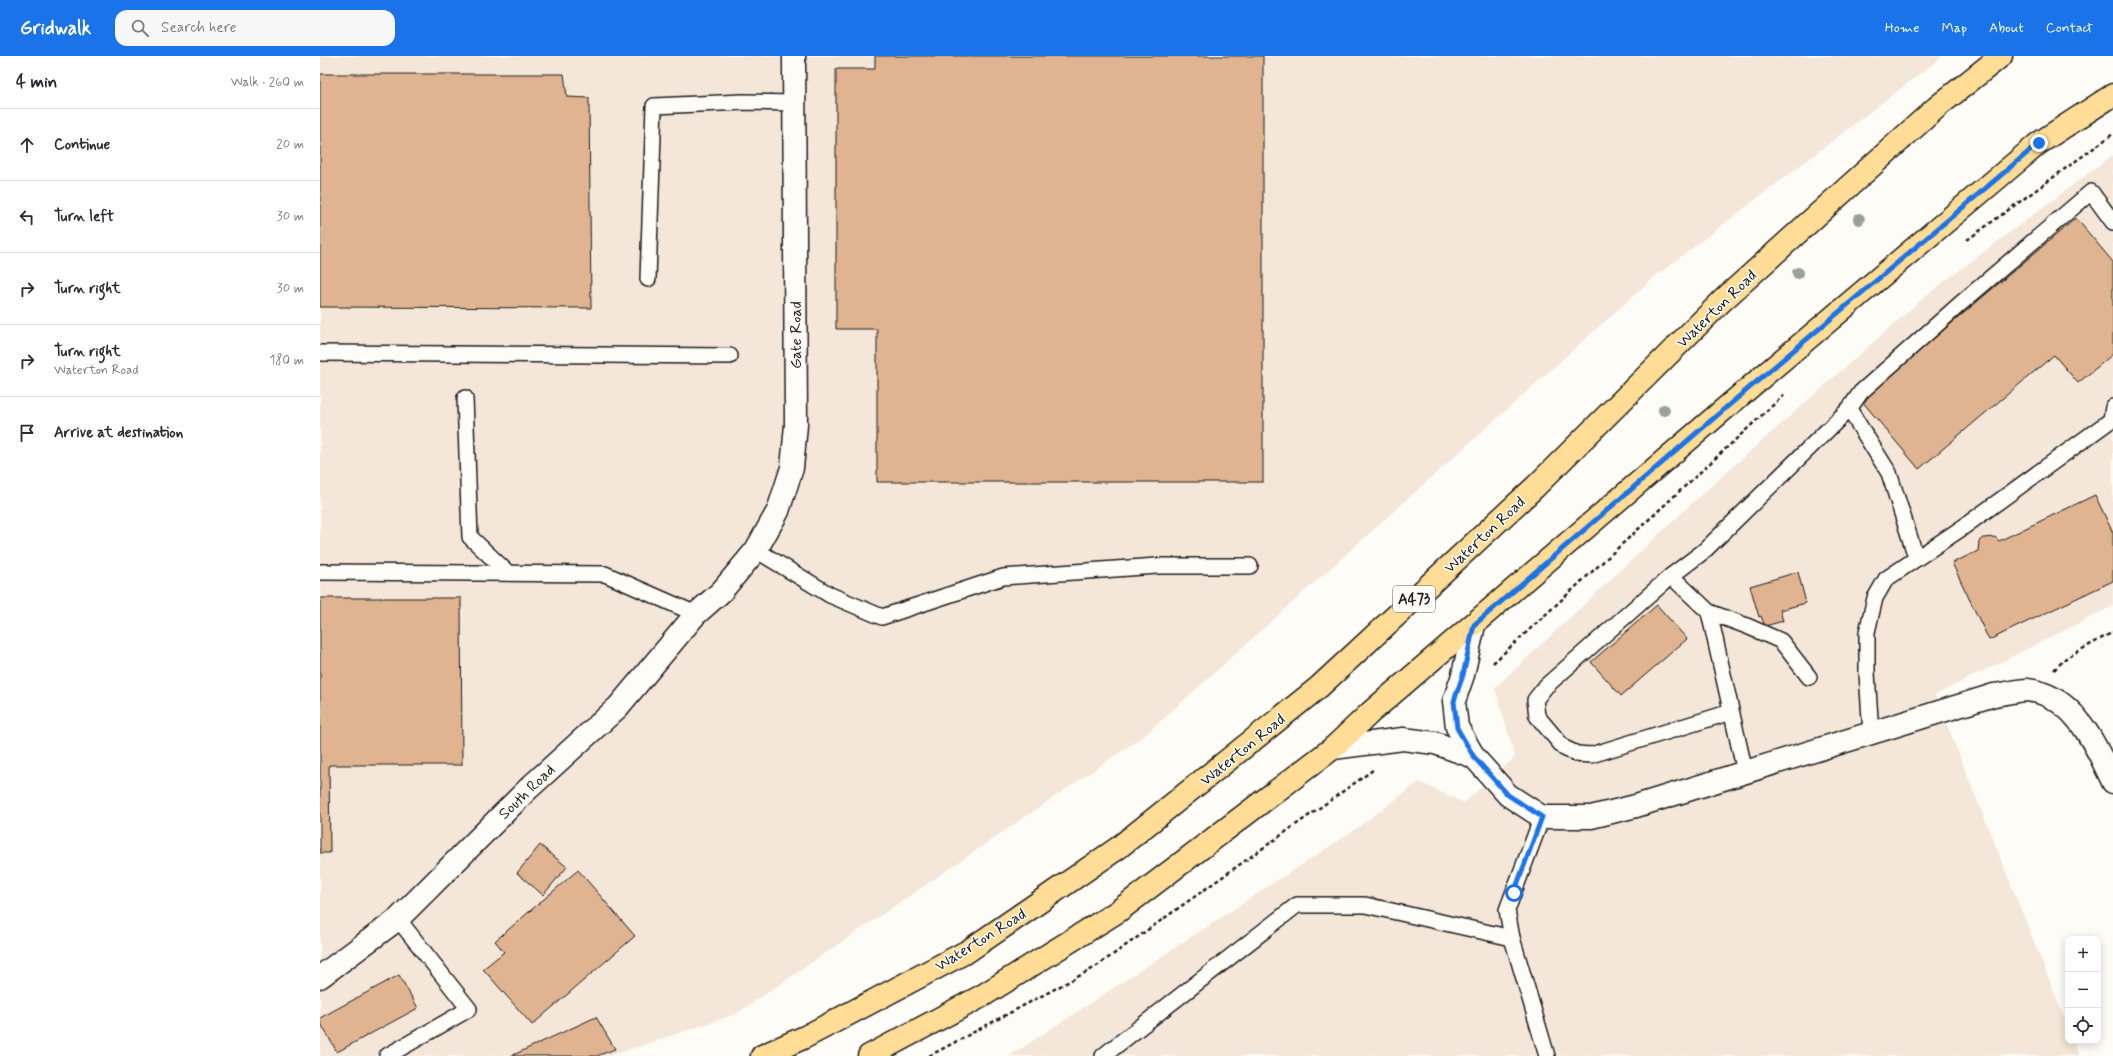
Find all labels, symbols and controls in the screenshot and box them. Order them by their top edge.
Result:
search box [115,10,395,46]
text: Gridwalk [20,16,91,41]
icon: search [129,17,151,39]
text: Search here [161,18,237,38]
text: Home [1885,19,1919,37]
text: Map [1941,19,1967,37]
text: About [1989,19,2024,37]
text: Contact [2046,19,2093,37]
text: 4 min [16,71,57,93]
text: Walk · 260 m [231,74,304,91]
icon: ahead [16,134,38,156]
route end [2030,134,2048,152]
text: Continue [54,135,110,155]
text: 20 m [276,136,304,153]
icon: left [16,206,38,228]
text: Turn left [54,207,114,227]
text: 30 m [277,208,304,225]
street label: Waterton Road [1672,265,1762,353]
icon: right [16,278,38,300]
text: Turn right [54,279,121,299]
text: 30 m [277,280,304,297]
street label: Gate Road [786,301,807,369]
text: Turn right [54,342,121,362]
icon: right [16,350,38,372]
text: 180 m [269,352,304,369]
text: Waterton Road [54,362,138,379]
icon: arrive [16,422,38,444]
text: Arrive at destination [54,423,183,443]
street label: Waterton Road [1440,492,1530,578]
road number: A473 [1393,586,1435,612]
street label: Waterton Road [1196,709,1290,791]
street label: South Road [494,760,560,824]
route start [1505,884,1523,902]
street label: Waterton Road [931,904,1030,977]
map controls [2065,936,2101,1044]
button: + [2065,936,2101,972]
button: − [2065,972,2101,1008]
button: locate [2065,1008,2101,1044]

